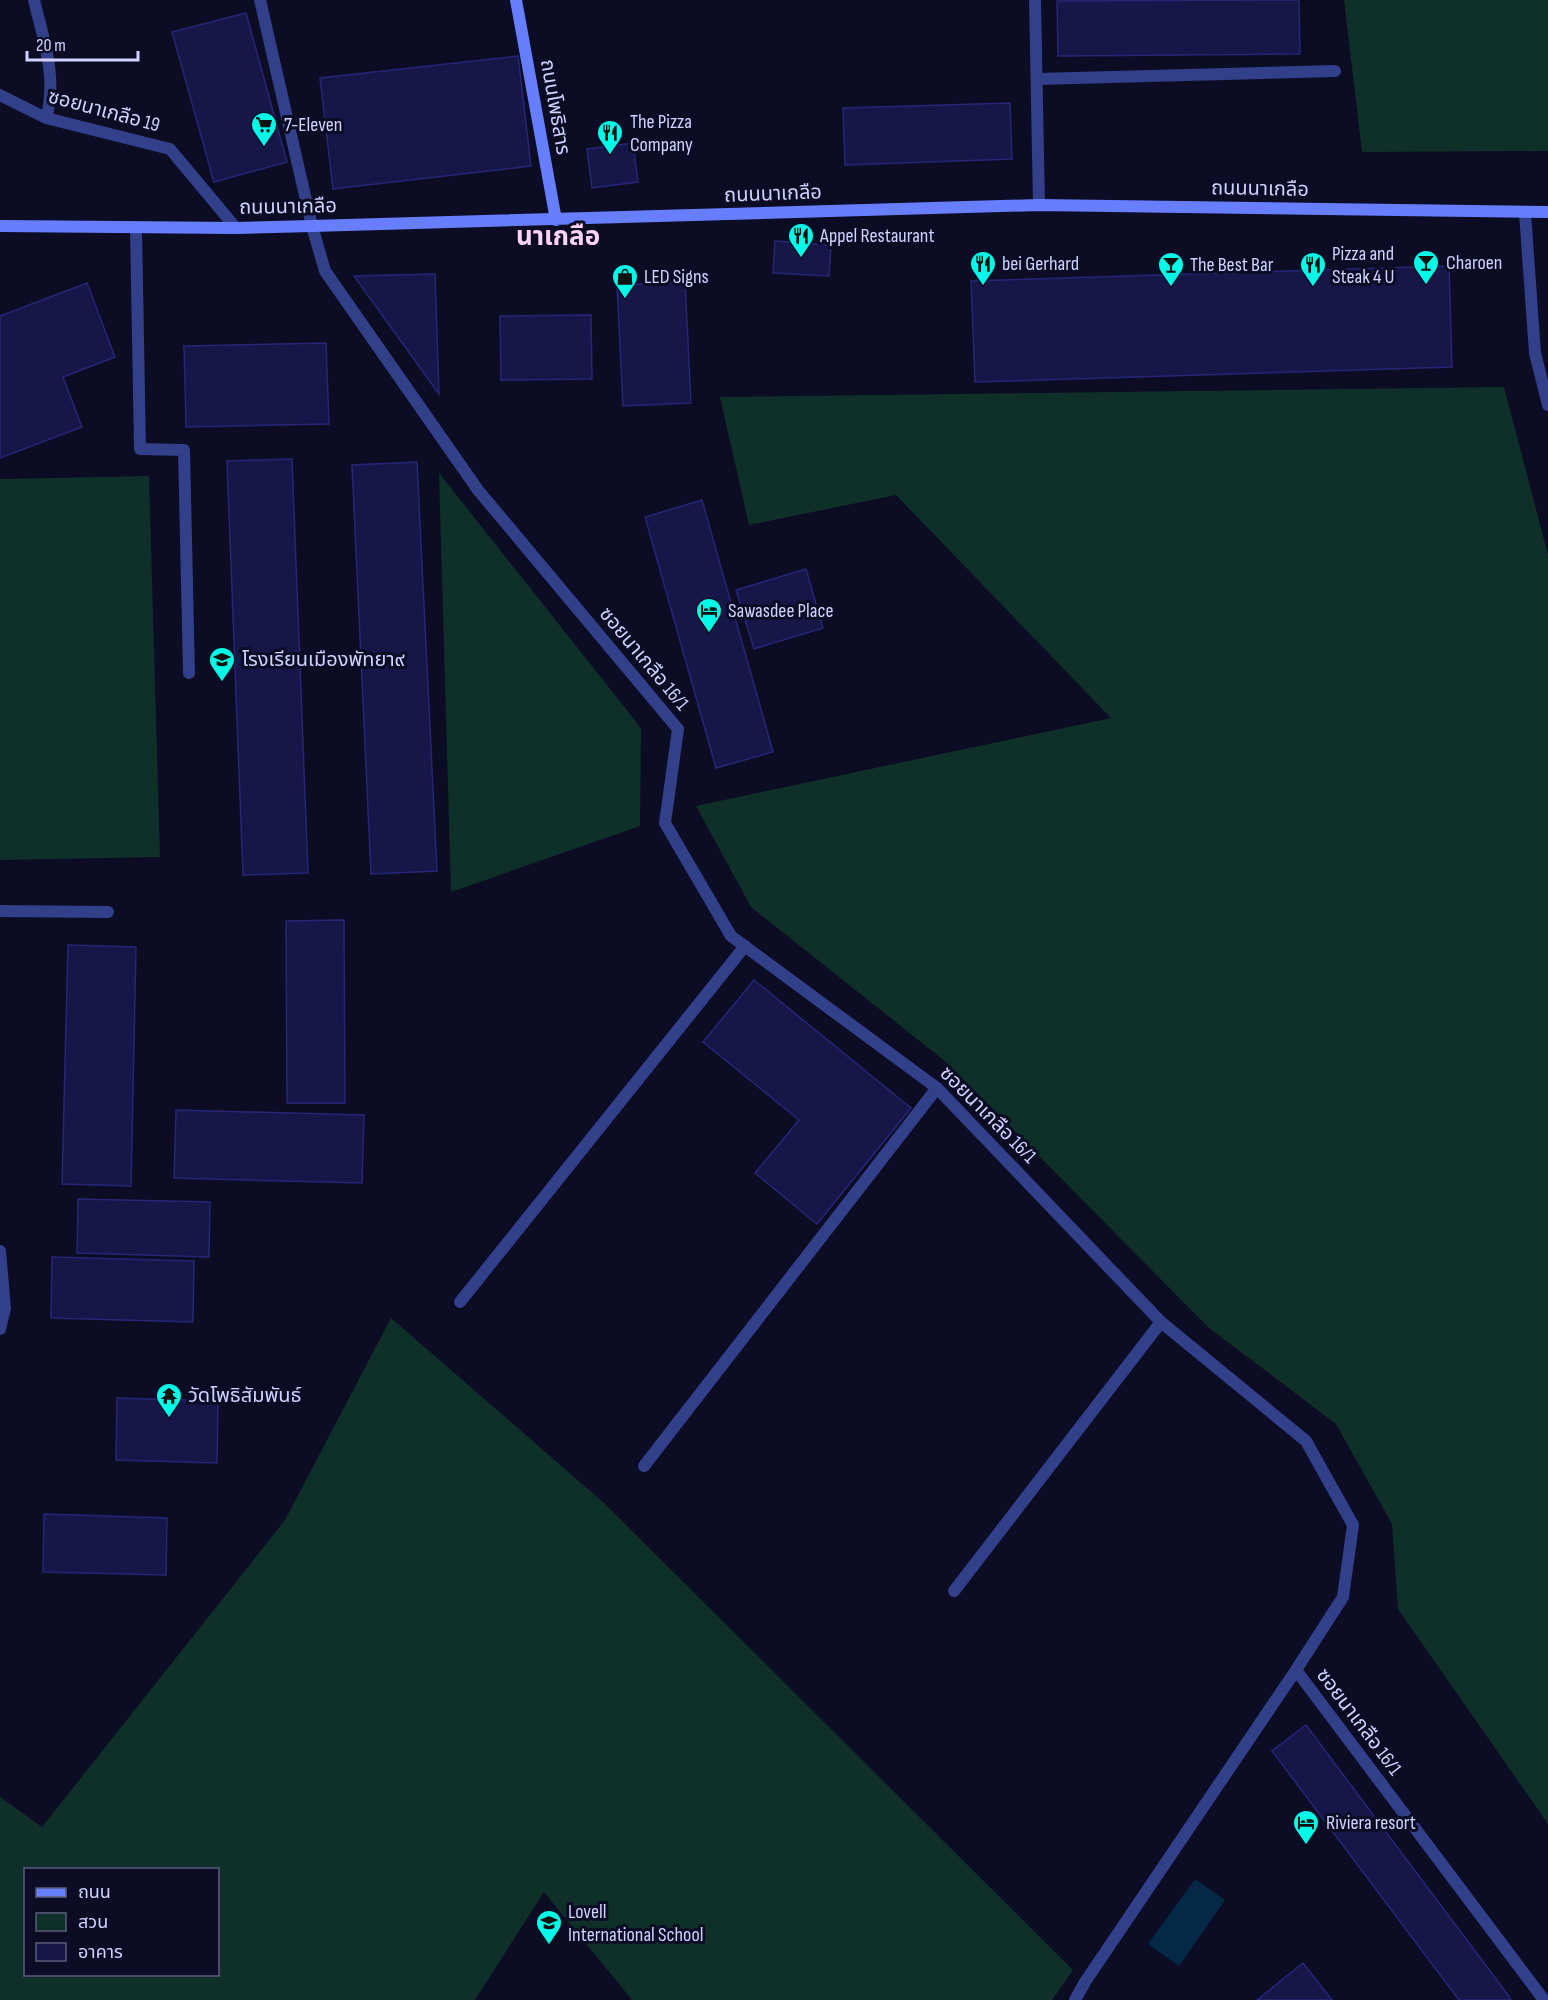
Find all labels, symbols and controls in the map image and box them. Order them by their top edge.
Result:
scale bar [27,24,138,62]
text: 20 m [36,35,66,56]
street label: ถนนโพธิสาร [535,57,575,157]
street label: ซอยนาเกลือ 19 [45,85,163,137]
supermarket icon: 7-Eleven [249,110,279,148]
place label: The Pizza Company [630,110,693,157]
place label: 7-Eleven [284,113,342,137]
restaurant icon: The Pizza Company [595,118,625,156]
street label: ถนนนาเกลือ [1211,176,1309,202]
street label: ถนนนาเกลือ [724,180,822,208]
street label: ถนนนาเกลือ [239,194,337,220]
restaurant icon: Appel Restaurant [786,221,816,259]
district label: นาเกลือ [516,222,600,253]
place label: Appel Restaurant [819,224,935,248]
place label: Pizza and Steak 4 U [1332,242,1395,289]
bar icon: Charoen [1411,248,1441,286]
restaurant icon: bei Gerhard [968,249,998,287]
bar icon: The Best Bar [1156,250,1186,288]
restaurant icon: Pizza and Steak 4 U [1298,250,1328,288]
place label: Charoen [1446,251,1502,275]
place label: bei Gerhard [1002,252,1079,276]
place label: The Best Bar [1190,253,1274,277]
shop icon: LED Signs [610,262,640,300]
place label: LED Signs [644,265,709,289]
hotel icon: Sawasdee Place [694,596,724,634]
place label: Sawasdee Place [728,599,833,623]
street label: ซอยนาเกลือ 16/1 [594,602,694,716]
school or university icon: โรงเรียนเมืองพัทยา๙ [207,645,237,683]
place label: โรงเรียนเมืองพัทยา๙ [242,648,405,672]
street label: ซอยนาเกลือ 16/1 [934,1061,1042,1169]
temple icon: วัดโพธิสัมพันธ์ [154,1381,184,1419]
place label: วัดโพธิสัมพันธ์ [188,1384,302,1408]
street label: ซอยนาเกลือ 16/1 [1311,1664,1407,1780]
hotel icon: Riviera resort [1291,1808,1321,1846]
place label: Riviera resort [1326,1811,1416,1835]
legend [24,1868,219,1976]
text: ถนน [78,1882,111,1903]
place label: Lovell International School [568,1900,703,1947]
school or university icon: Lovell International School [534,1908,564,1946]
text: สวน [78,1912,108,1933]
text: อาคาร [78,1942,123,1963]

